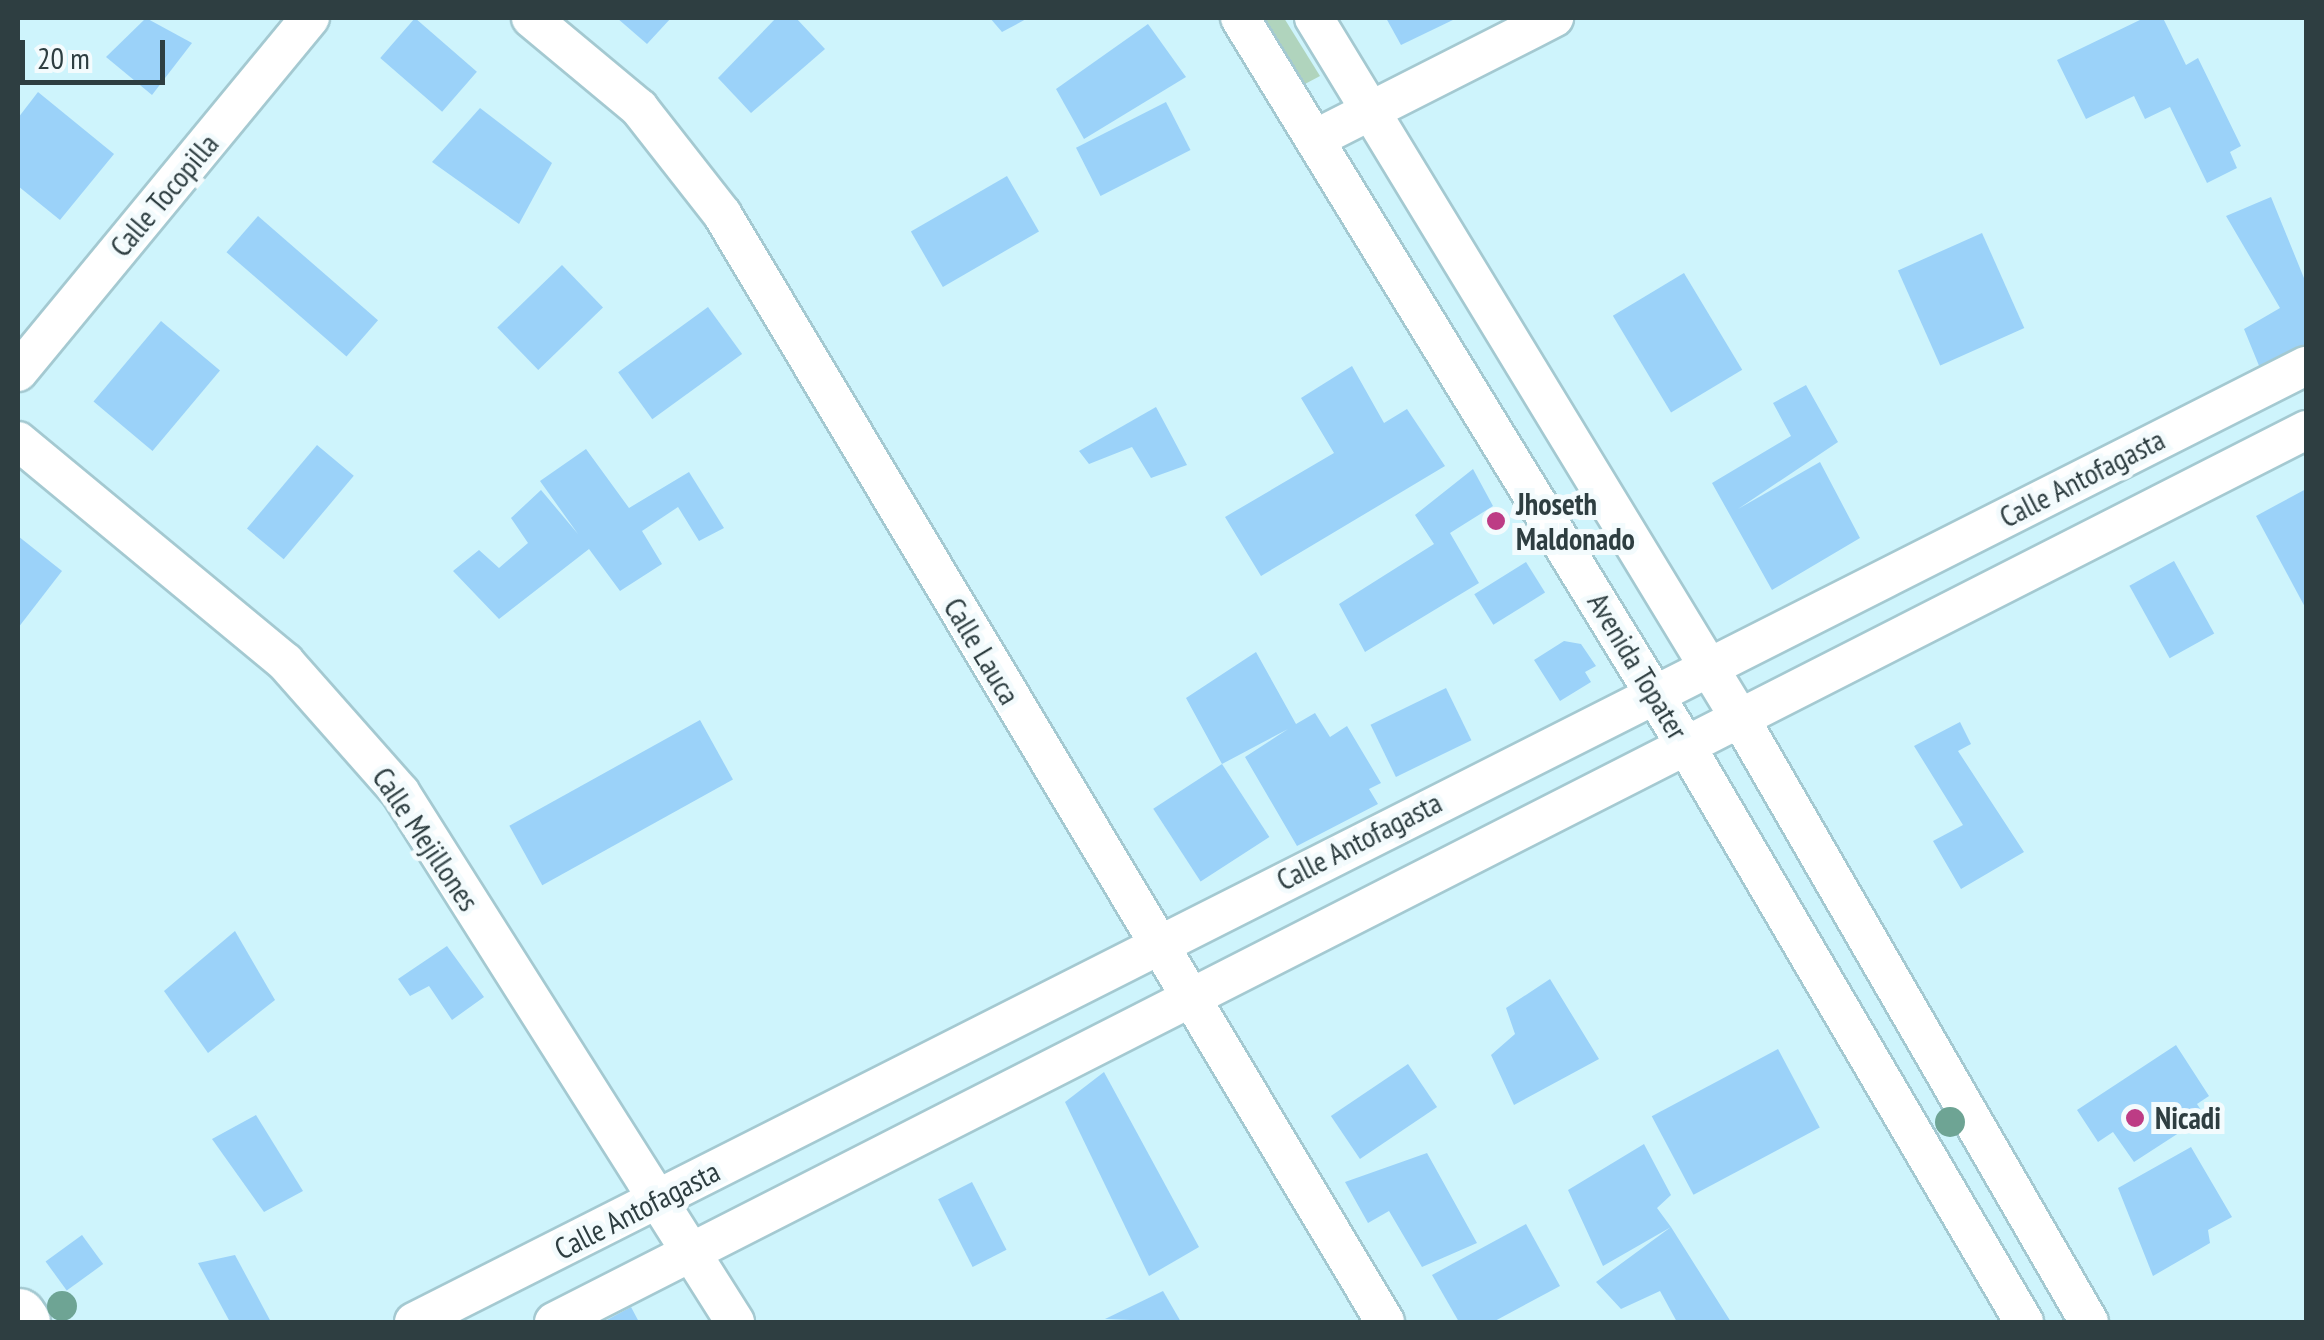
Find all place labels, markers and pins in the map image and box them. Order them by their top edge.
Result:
place label: Jhoseth Maldonado [1516,486,1635,556]
marker: Jhoseth Maldonado [1485,510,1507,532]
place label: Nicadi [2155,1100,2221,1136]
marker: Nicadi [2124,1107,2146,1129]

